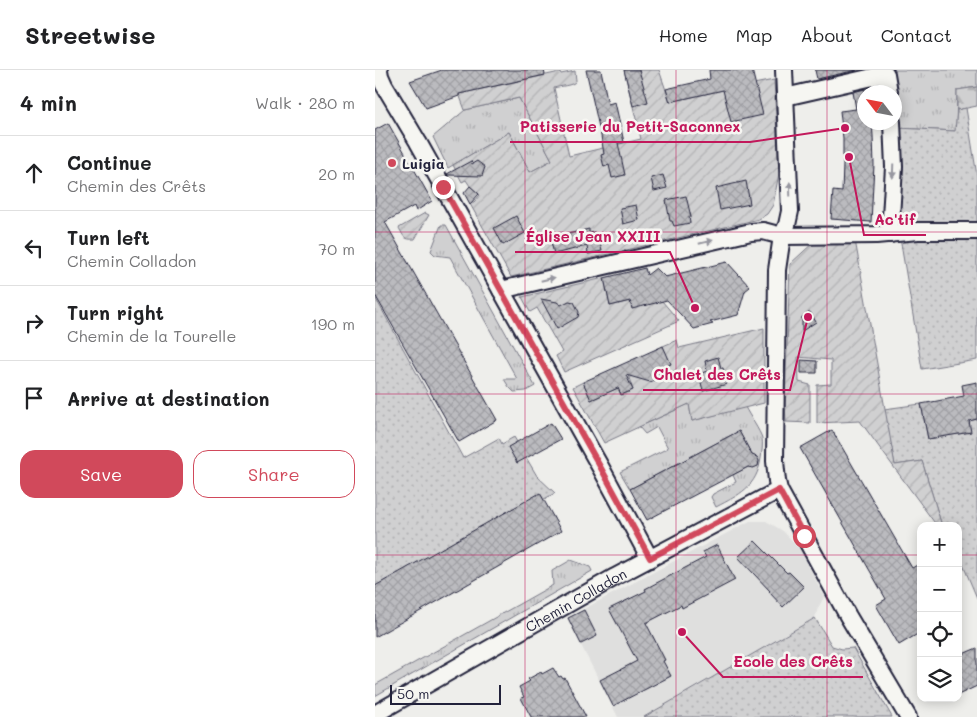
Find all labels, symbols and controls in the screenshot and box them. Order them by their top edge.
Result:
text: Streetwise [25,19,155,50]
text: Home [659,23,708,47]
text: Map [736,23,772,47]
text: About [800,23,853,47]
text: Contact [881,23,952,47]
north arrow [857,85,902,130]
text: 4 min [20,89,77,116]
text: Walk · 280 m [255,92,355,113]
callout: Patisserie du Petit-Saconnex [510,112,750,142]
text: Patisserie du Petit-Saconnex [520,116,740,136]
text: Continue [67,150,152,175]
place label: Luigia [402,154,445,173]
marker: Luigia [386,157,398,169]
icon: ahead [20,159,48,187]
text: 20 m [318,163,355,184]
one-way arrow [889,163,897,179]
text: Chemin des Crêts [67,175,206,196]
route end [432,176,455,199]
one-way arrow [785,181,793,197]
callout: Ac'tif [864,205,926,235]
text: Ac'tif [874,209,916,229]
callout: Église Jean XXIII [515,222,670,252]
text: Turn left [67,225,150,250]
text: Église Jean XXIII [525,226,661,246]
icon: left [20,234,48,262]
text: 70 m [318,238,355,259]
one-way arrow [699,238,714,246]
text: Chemin Colladon [67,250,196,271]
one-way arrow [541,275,556,283]
text: Turn right [67,300,164,325]
icon: right [20,309,48,337]
text: 190 m [311,313,355,334]
text: Chemin de la Tourelle [67,325,236,346]
callout: Chalet des Crêts [643,360,790,390]
text: Chalet des Crêts [653,364,781,384]
icon: arrive [20,384,48,412]
text: Arrive at destination [67,386,270,411]
button: Save [20,450,183,498]
button: Share [193,450,355,498]
map controls [917,522,962,702]
button: + [917,522,962,567]
route start [793,525,816,548]
street label: Chemin Colladon [522,563,629,636]
button: − [917,567,962,612]
button: locate [917,612,962,657]
callout: Ecole des Crêts [723,647,863,677]
text: Ecole des Crêts [733,651,853,671]
button: layers [917,657,962,702]
scale bar [390,682,501,705]
text: 50 m [397,684,429,703]

